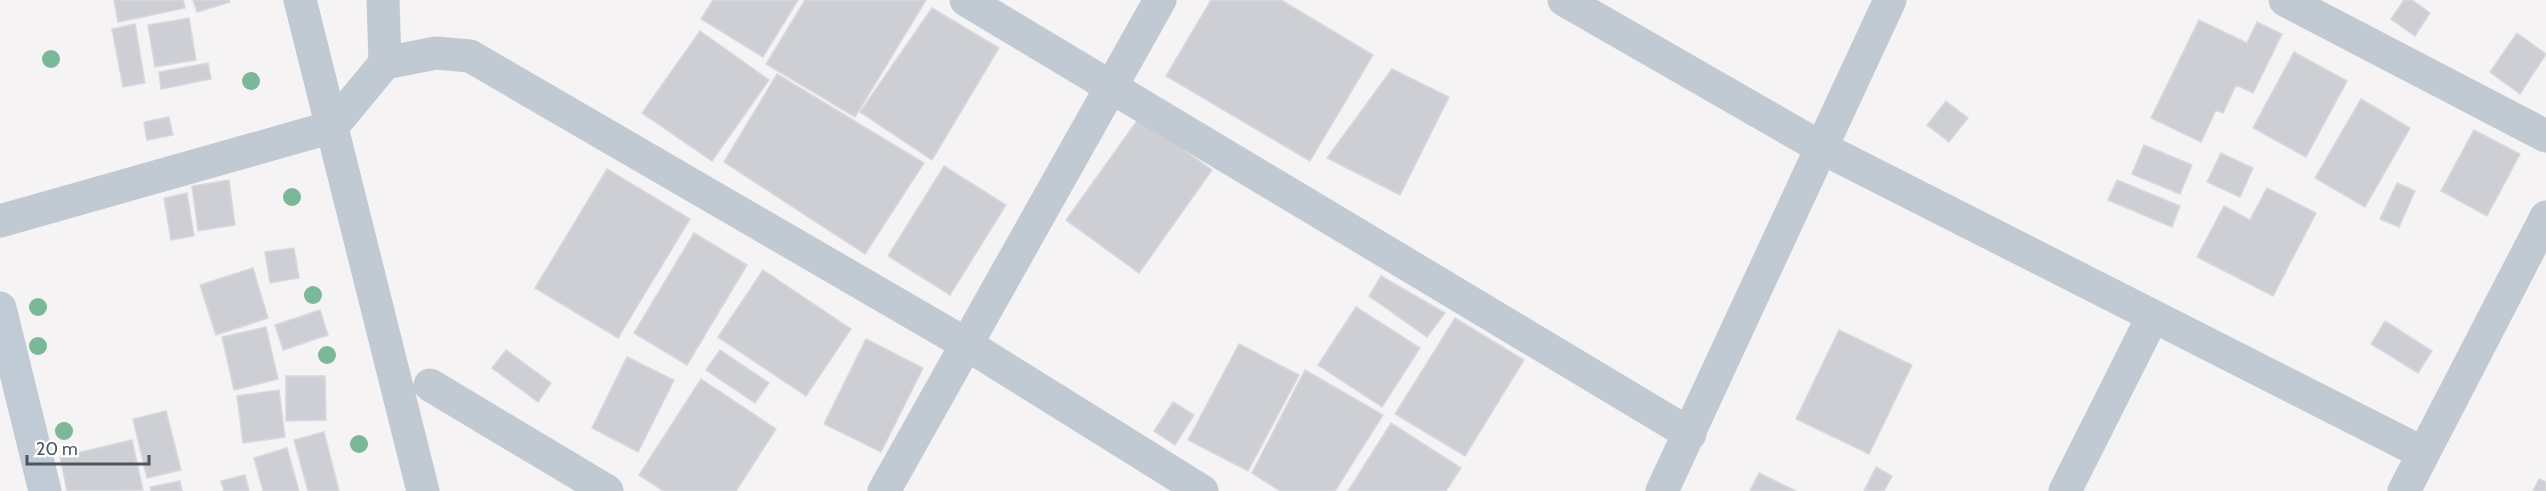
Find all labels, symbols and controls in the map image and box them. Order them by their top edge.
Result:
scale bar [27,428,148,466]
text: 20 m [36,438,78,460]

